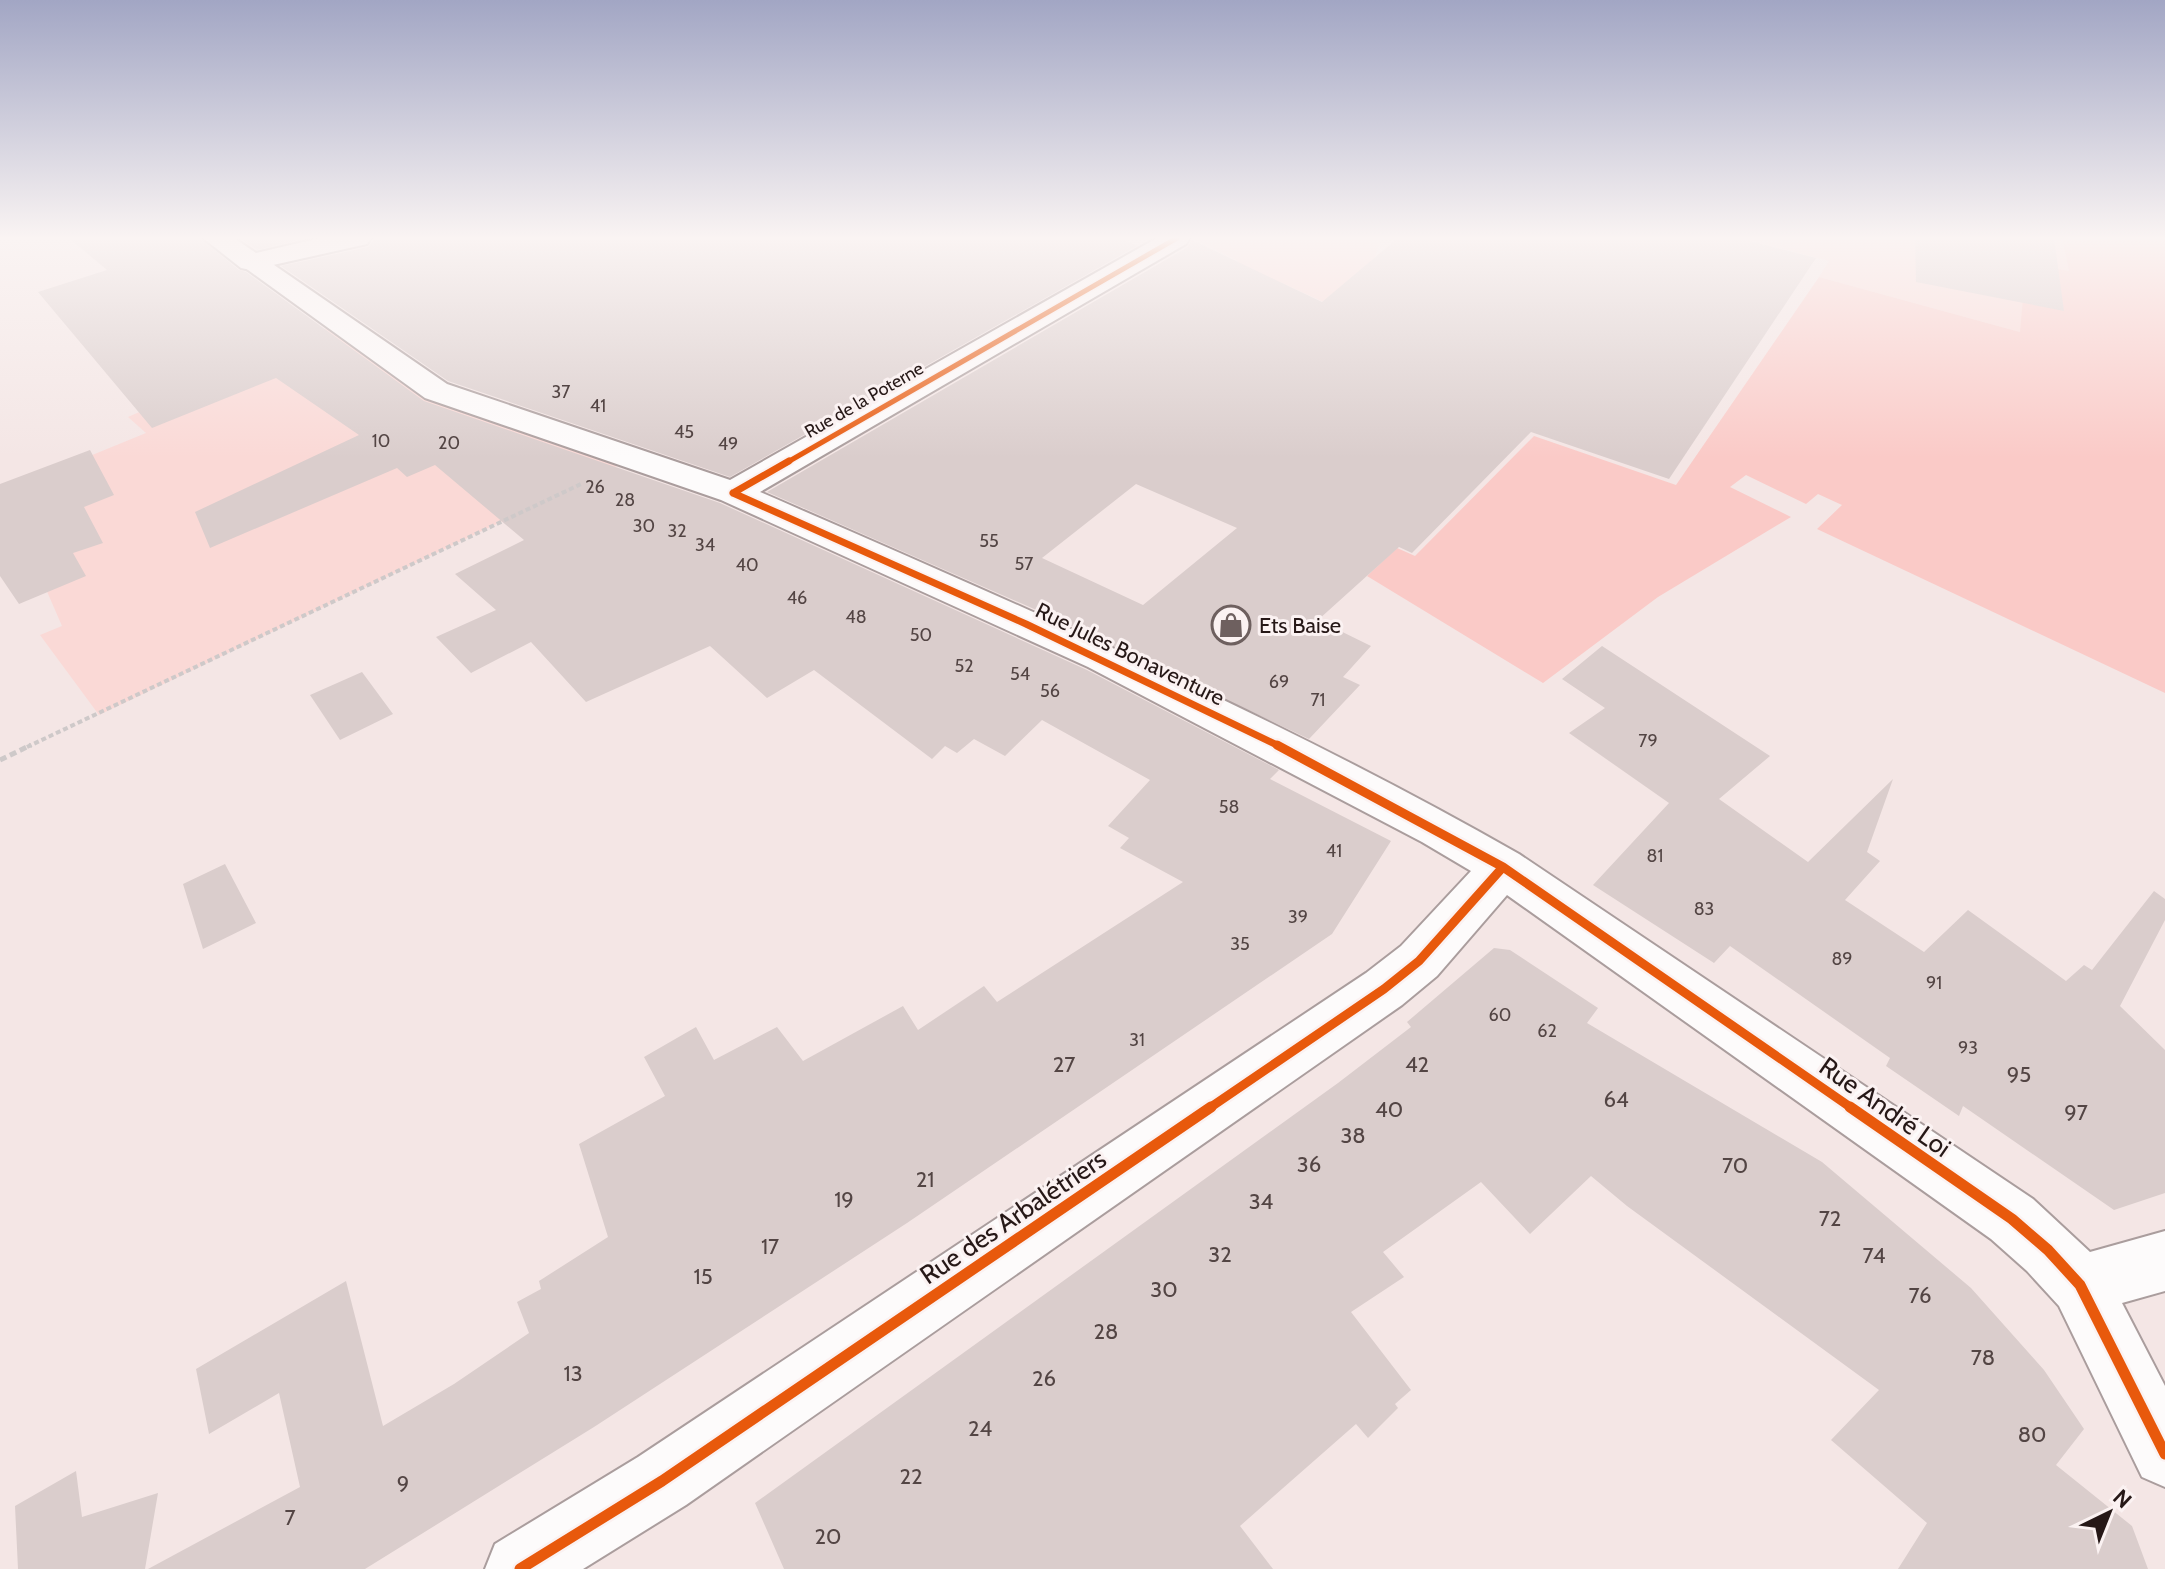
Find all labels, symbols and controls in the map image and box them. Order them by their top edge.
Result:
street label: Rue de la Poterne [801,357,927,443]
house number: 37 [552,381,570,403]
house number: 41 [590,395,606,417]
house number: 45 [674,421,694,443]
house number: 10 [372,430,390,452]
house number: 20 [438,432,460,454]
house number: 49 [718,433,738,455]
house number: 26 [585,476,605,498]
house number: 28 [615,489,635,511]
house number: 30 [633,515,655,537]
house number: 32 [667,520,687,542]
house number: 55 [979,530,999,552]
house number: 34 [695,534,715,556]
house number: 57 [1015,553,1033,575]
house number: 40 [736,554,758,576]
house number: 46 [787,587,807,609]
street label: Rue Jules Bonaventure [1031,597,1229,711]
shop icon: Ets Baise [1210,604,1252,646]
house number: 48 [845,606,867,628]
place label: Ets Baise [1259,612,1341,639]
house number: 50 [910,624,932,646]
house number: 52 [954,655,974,677]
house number: 54 [1010,663,1030,685]
house number: 69 [1269,671,1289,693]
house number: 56 [1040,680,1060,702]
house number: 71 [1311,689,1325,711]
house number: 79 [1638,730,1658,752]
house number: 58 [1219,796,1239,818]
house number: 41 [1326,840,1342,862]
house number: 81 [1647,845,1663,867]
house number: 83 [1694,898,1714,920]
house number: 39 [1288,906,1308,928]
house number: 35 [1230,933,1250,955]
house number: 89 [1831,948,1853,970]
house number: 91 [1926,972,1942,994]
house number: 60 [1489,1004,1511,1026]
house number: 62 [1537,1020,1557,1042]
house number: 31 [1129,1029,1145,1051]
house number: 93 [1958,1037,1978,1059]
street label: Rue André Loi [1813,1050,1957,1164]
house number: 27 [1053,1051,1075,1078]
house number: 42 [1405,1051,1429,1078]
house number: 95 [2007,1061,2031,1088]
house number: 64 [1603,1086,1629,1113]
house number: 40 [1375,1096,1403,1123]
house number: 97 [2064,1099,2088,1126]
house number: 38 [1340,1122,1366,1149]
street label: Rue des Arbalétriers [914,1143,1112,1291]
house number: 36 [1297,1151,1321,1178]
house number: 70 [1722,1152,1748,1179]
house number: 21 [916,1166,934,1193]
house number: 19 [834,1186,854,1213]
house number: 34 [1249,1188,1274,1215]
house number: 72 [1819,1205,1841,1232]
house number: 17 [761,1233,779,1260]
house number: 32 [1208,1241,1232,1268]
house number: 74 [1862,1242,1886,1269]
house number: 15 [693,1263,713,1290]
house number: 30 [1150,1276,1178,1303]
house number: 76 [1908,1282,1932,1309]
house number: 28 [1094,1318,1118,1345]
house number: 78 [1971,1344,1995,1371]
house number: 13 [563,1360,583,1387]
house number: 26 [1032,1365,1056,1392]
house number: 24 [968,1415,992,1442]
house number: 80 [2018,1421,2046,1448]
house number: 22 [899,1463,923,1490]
house number: 9 [397,1470,409,1497]
north arrow [2069,1473,2149,1553]
text: N [2107,1484,2137,1514]
house number: 7 [284,1504,296,1531]
house number: 20 [815,1523,841,1550]

